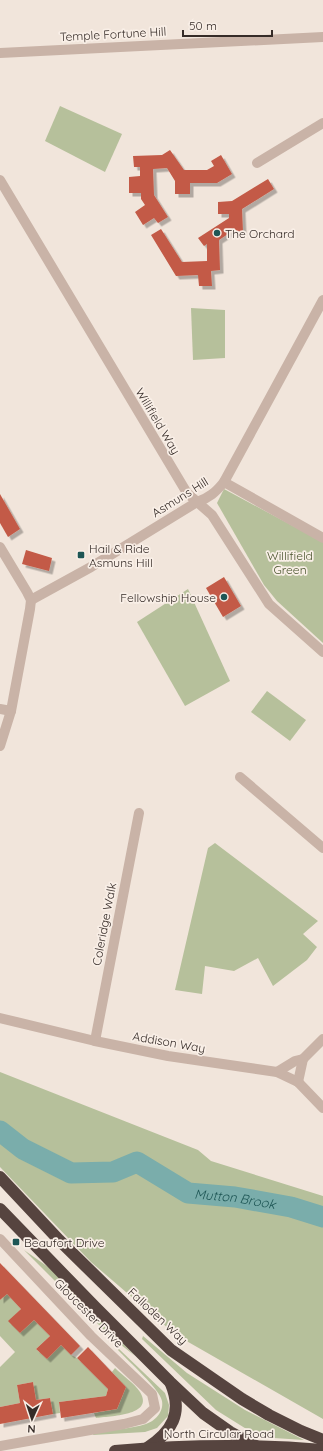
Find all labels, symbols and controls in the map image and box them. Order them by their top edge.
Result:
scale bar [183,12,272,38]
text: 50 m [189,18,217,33]
street label: Temple Fortune Hill [59,24,167,44]
place label: The Orchard [225,226,295,241]
marker: The Orchard [212,228,222,238]
street label: Willifield Way [132,385,184,457]
street label: Asmuns Hill [149,474,211,520]
place label: Hail & Ride Asmuns Hill [89,541,153,570]
park label: Willifield Green [267,548,313,577]
marker: Hail & Ride Asmuns Hill [76,550,86,560]
place label: Fellowship House [120,590,216,605]
marker: Fellowship House [219,592,229,602]
street label: Coleridge Walk [89,881,119,967]
street label: Addison Way [131,1028,207,1056]
water label: Mutton Brook [194,1186,278,1212]
place label: Beaufort Drive [24,1235,105,1250]
marker: Beaufort Drive [11,1237,21,1247]
street label: Gloucester Drive [51,1275,127,1351]
street label: Falloden Way [125,1284,191,1348]
north arrow [12,1399,52,1439]
text: N [27,1422,36,1436]
street label: North Circular Road [164,1426,274,1441]

